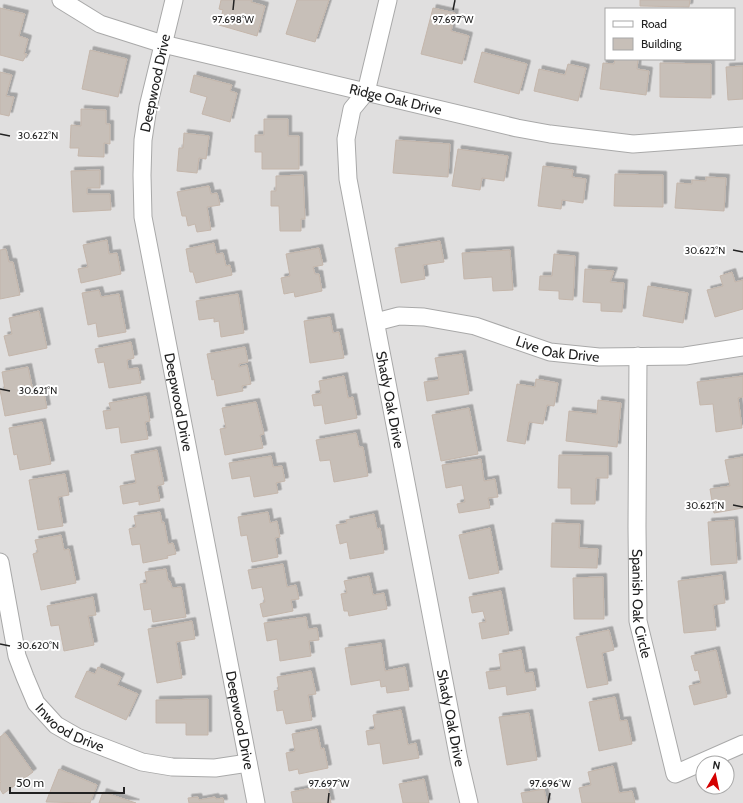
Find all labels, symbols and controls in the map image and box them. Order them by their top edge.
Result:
legend [605,8,735,60]
text: 97.698°W [212,13,255,26]
text: 97.697°W [432,13,474,26]
text: Road [641,16,667,31]
street label: Deepwood Drive [136,32,174,134]
text: Building [641,36,683,51]
street label: Ridge Oak Drive [348,80,444,119]
text: 30.622°N [18,129,58,142]
text: 30.622°N [685,244,725,257]
street label: Live Oak Drive [513,332,600,366]
street label: Shady Oak Drive [372,350,408,450]
street label: Deepwood Drive [160,351,197,453]
text: 30.621°N [19,384,57,397]
text: 30.621°N [686,499,724,512]
street label: Spanish Oak Circle [628,549,656,660]
text: 30.620°N [17,639,59,652]
street label: Shady Oak Drive [433,668,469,768]
street label: Deepwood Drive [222,669,258,771]
street label: Inwood Drive [32,699,107,756]
north arrow [695,755,735,795]
text: N [712,758,722,773]
scale bar [10,769,124,795]
text: 50 m [16,775,44,790]
text: 97.697°W [308,777,350,790]
text: 97.696°W [529,777,571,790]

